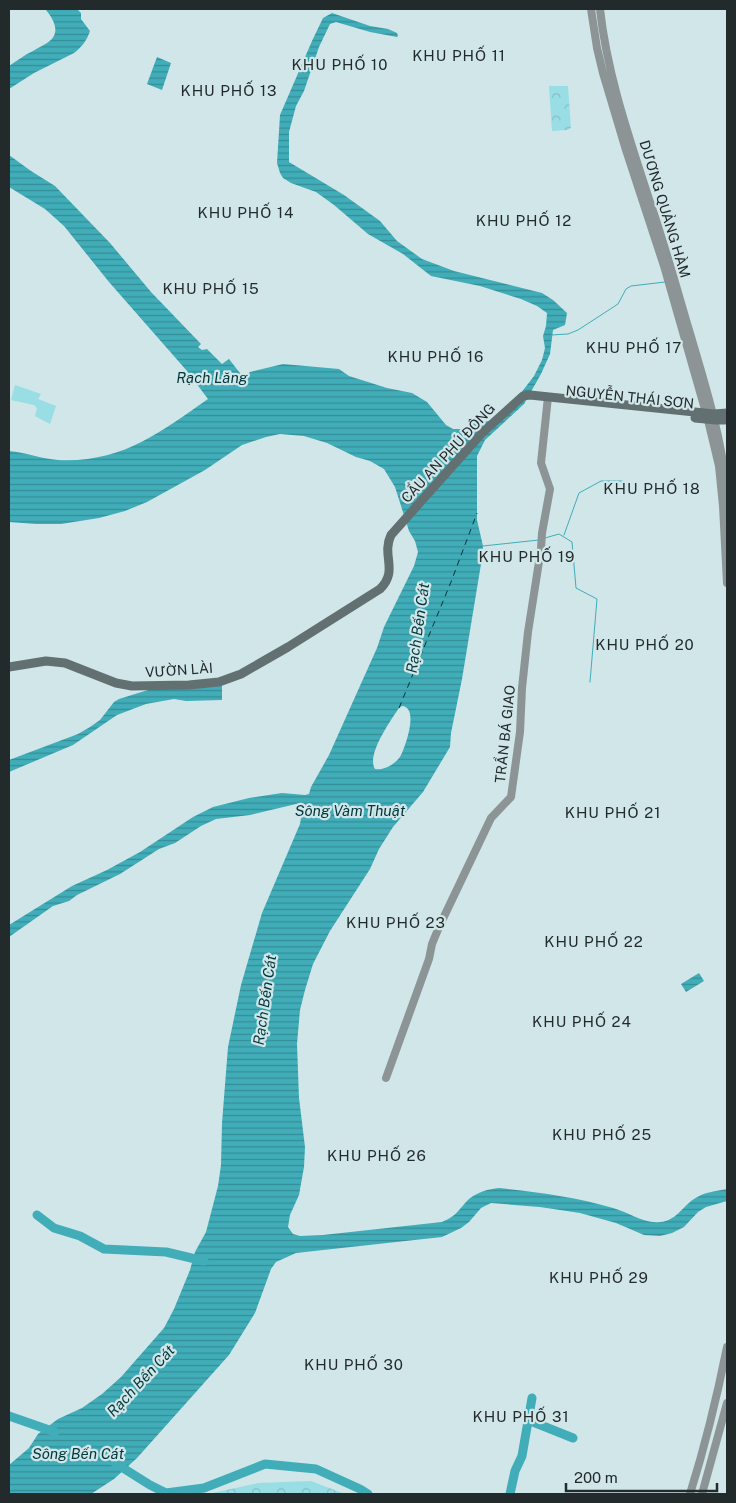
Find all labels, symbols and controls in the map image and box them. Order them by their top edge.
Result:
district label: KHU PHỐ 11 [412,45,506,64]
district label: KHU PHỐ 10 [292,54,388,73]
district label: KHU PHỐ 13 [180,80,278,99]
street label: DƯƠNG QUẢNG HÀM [636,138,695,280]
district label: KHU PHỐ 14 [197,202,295,221]
district label: KHU PHỐ 12 [476,210,572,229]
district label: KHU PHỐ 15 [162,278,260,297]
district label: KHU PHỐ 17 [586,337,682,356]
district label: KHU PHỐ 16 [388,346,484,365]
water label: Rạch Lăng [176,369,248,386]
street label: NGUYỄN THÁI SƠN [565,379,695,412]
street label: CẦU AN PHÚ ĐÔNG [396,398,498,506]
district label: KHU PHỐ 18 [603,478,701,497]
district label: KHU PHỐ 19 [479,546,575,565]
water label: Rạch Bến Cát [403,581,432,674]
district label: KHU PHỐ 20 [595,634,695,653]
street label: VƯỜN LÀI [144,658,213,680]
street label: TRẦN BÁ GIAO [489,684,518,784]
water label: Sông Vàm Thuật [295,802,406,819]
district label: KHU PHỐ 21 [565,802,661,821]
district label: KHU PHỐ 23 [346,912,446,931]
district label: KHU PHỐ 22 [544,931,644,950]
water label: Rạch Bến Cát [250,953,279,1046]
district label: KHU PHỐ 24 [532,1011,632,1030]
district label: KHU PHỐ 25 [552,1124,652,1143]
district label: KHU PHỐ 26 [327,1145,427,1164]
district label: KHU PHỐ 29 [549,1267,649,1286]
water label: Rạch Bến Cát [103,1341,178,1420]
district label: KHU PHỐ 30 [304,1354,404,1373]
district label: KHU PHỐ 31 [472,1406,570,1425]
water label: Sông Bến Cát [32,1445,124,1462]
scale bar [566,1460,717,1492]
text: 200 m [574,1469,618,1486]

